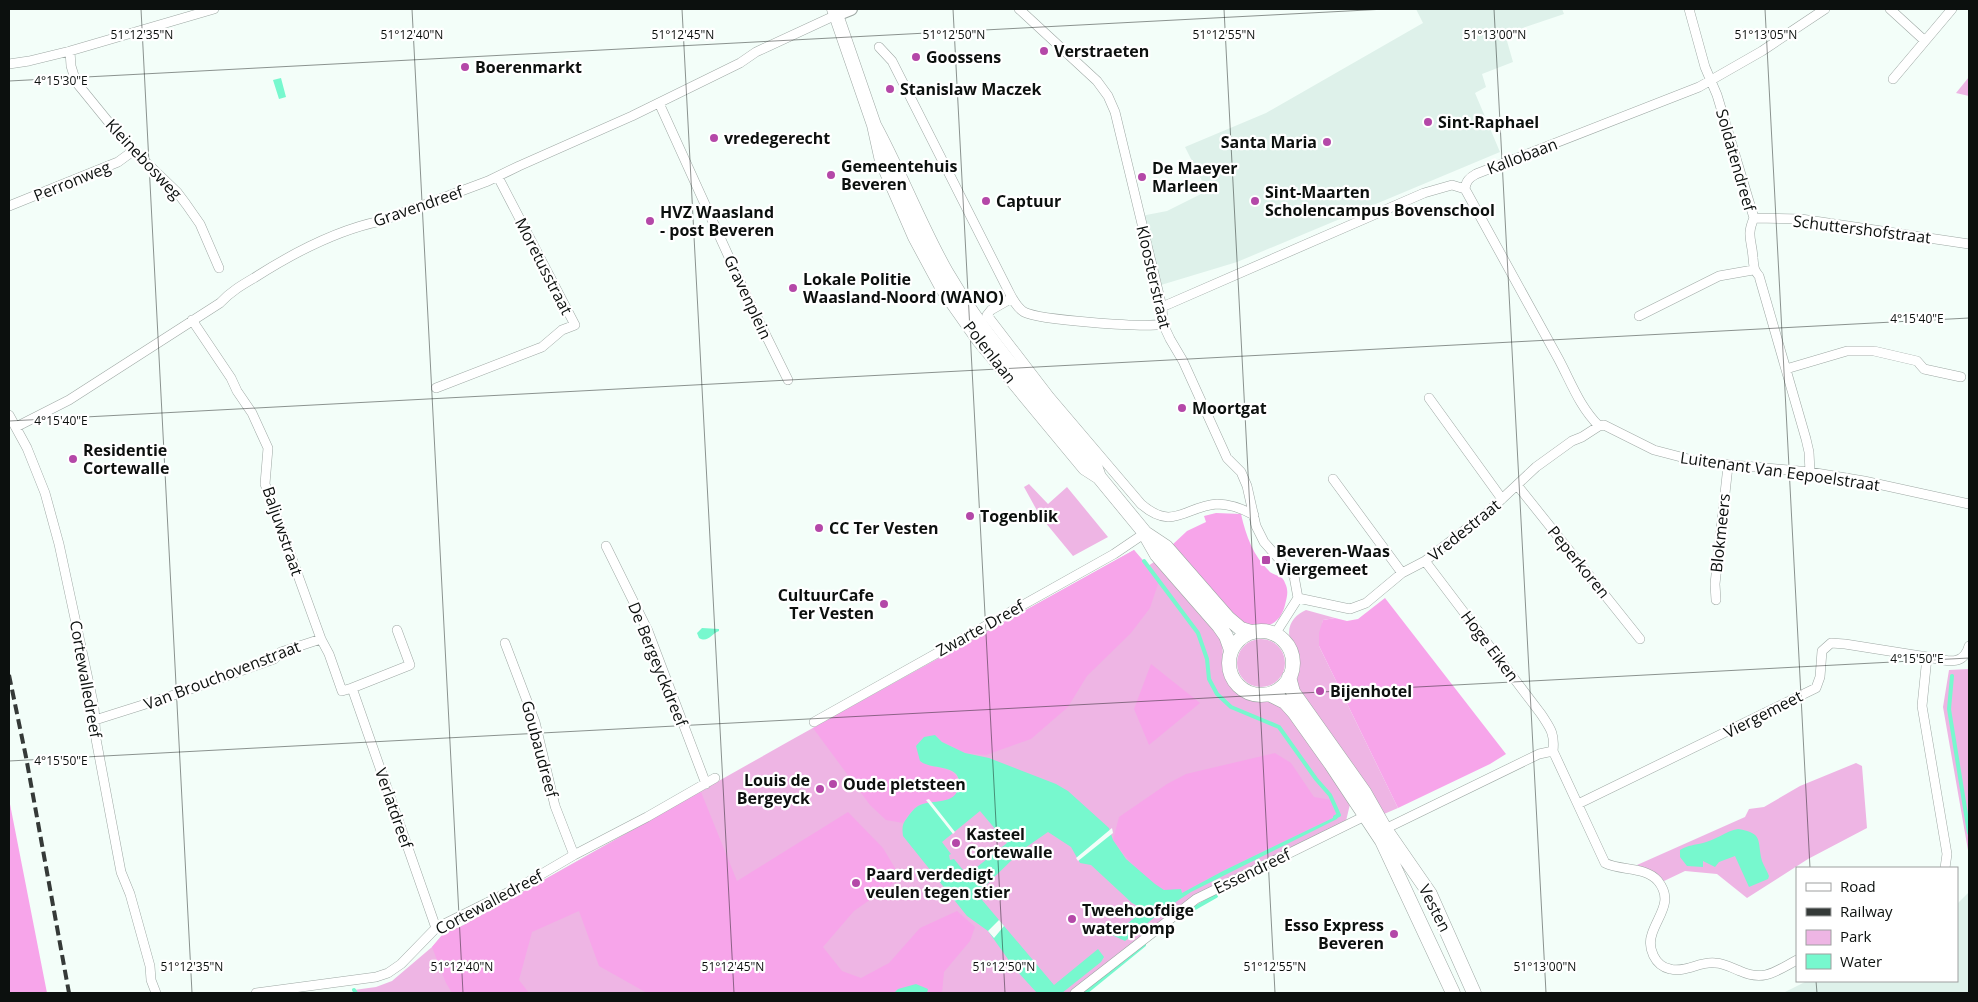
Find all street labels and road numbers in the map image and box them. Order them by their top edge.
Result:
street label: Soldatendreef [1711,106,1762,215]
street label: Kleinebosweg [101,114,187,204]
street label: Kallobaan [1484,133,1560,179]
street label: Perronweg [30,155,114,206]
street label: Gravendreef [370,180,467,232]
street label: Schuttershofstraat [1792,210,1933,248]
street label: Moretusstraat [510,214,578,318]
street label: Kloosterstraat [1131,223,1177,331]
street label: Gravenplein [719,251,777,343]
street label: Polenlaan [959,316,1021,388]
street label: Luitenant Van Eepoelstraat [1679,446,1882,496]
street label: Baljuwstraat [257,484,309,579]
street label: Blokmeers [1705,492,1735,574]
street label: Vredestraat [1423,494,1505,566]
street label: Peperkoren [1543,521,1615,603]
street label: Zwarte Dreef [932,594,1029,661]
street label: De Bergeyckdreef [623,599,694,731]
street label: Hoge Eiken [1456,606,1524,686]
street label: Cortewalledreef [65,619,107,741]
street label: Van Brouchovenstraat [141,635,304,715]
street label: Viergemeet [1720,685,1806,743]
street label: Goubaudreef [517,698,564,801]
street label: Verlatdreef [370,765,418,853]
street label: Essendreef [1210,842,1295,899]
street label: Cortewalledreef [431,864,548,940]
street label: Vesten [1414,880,1456,936]

